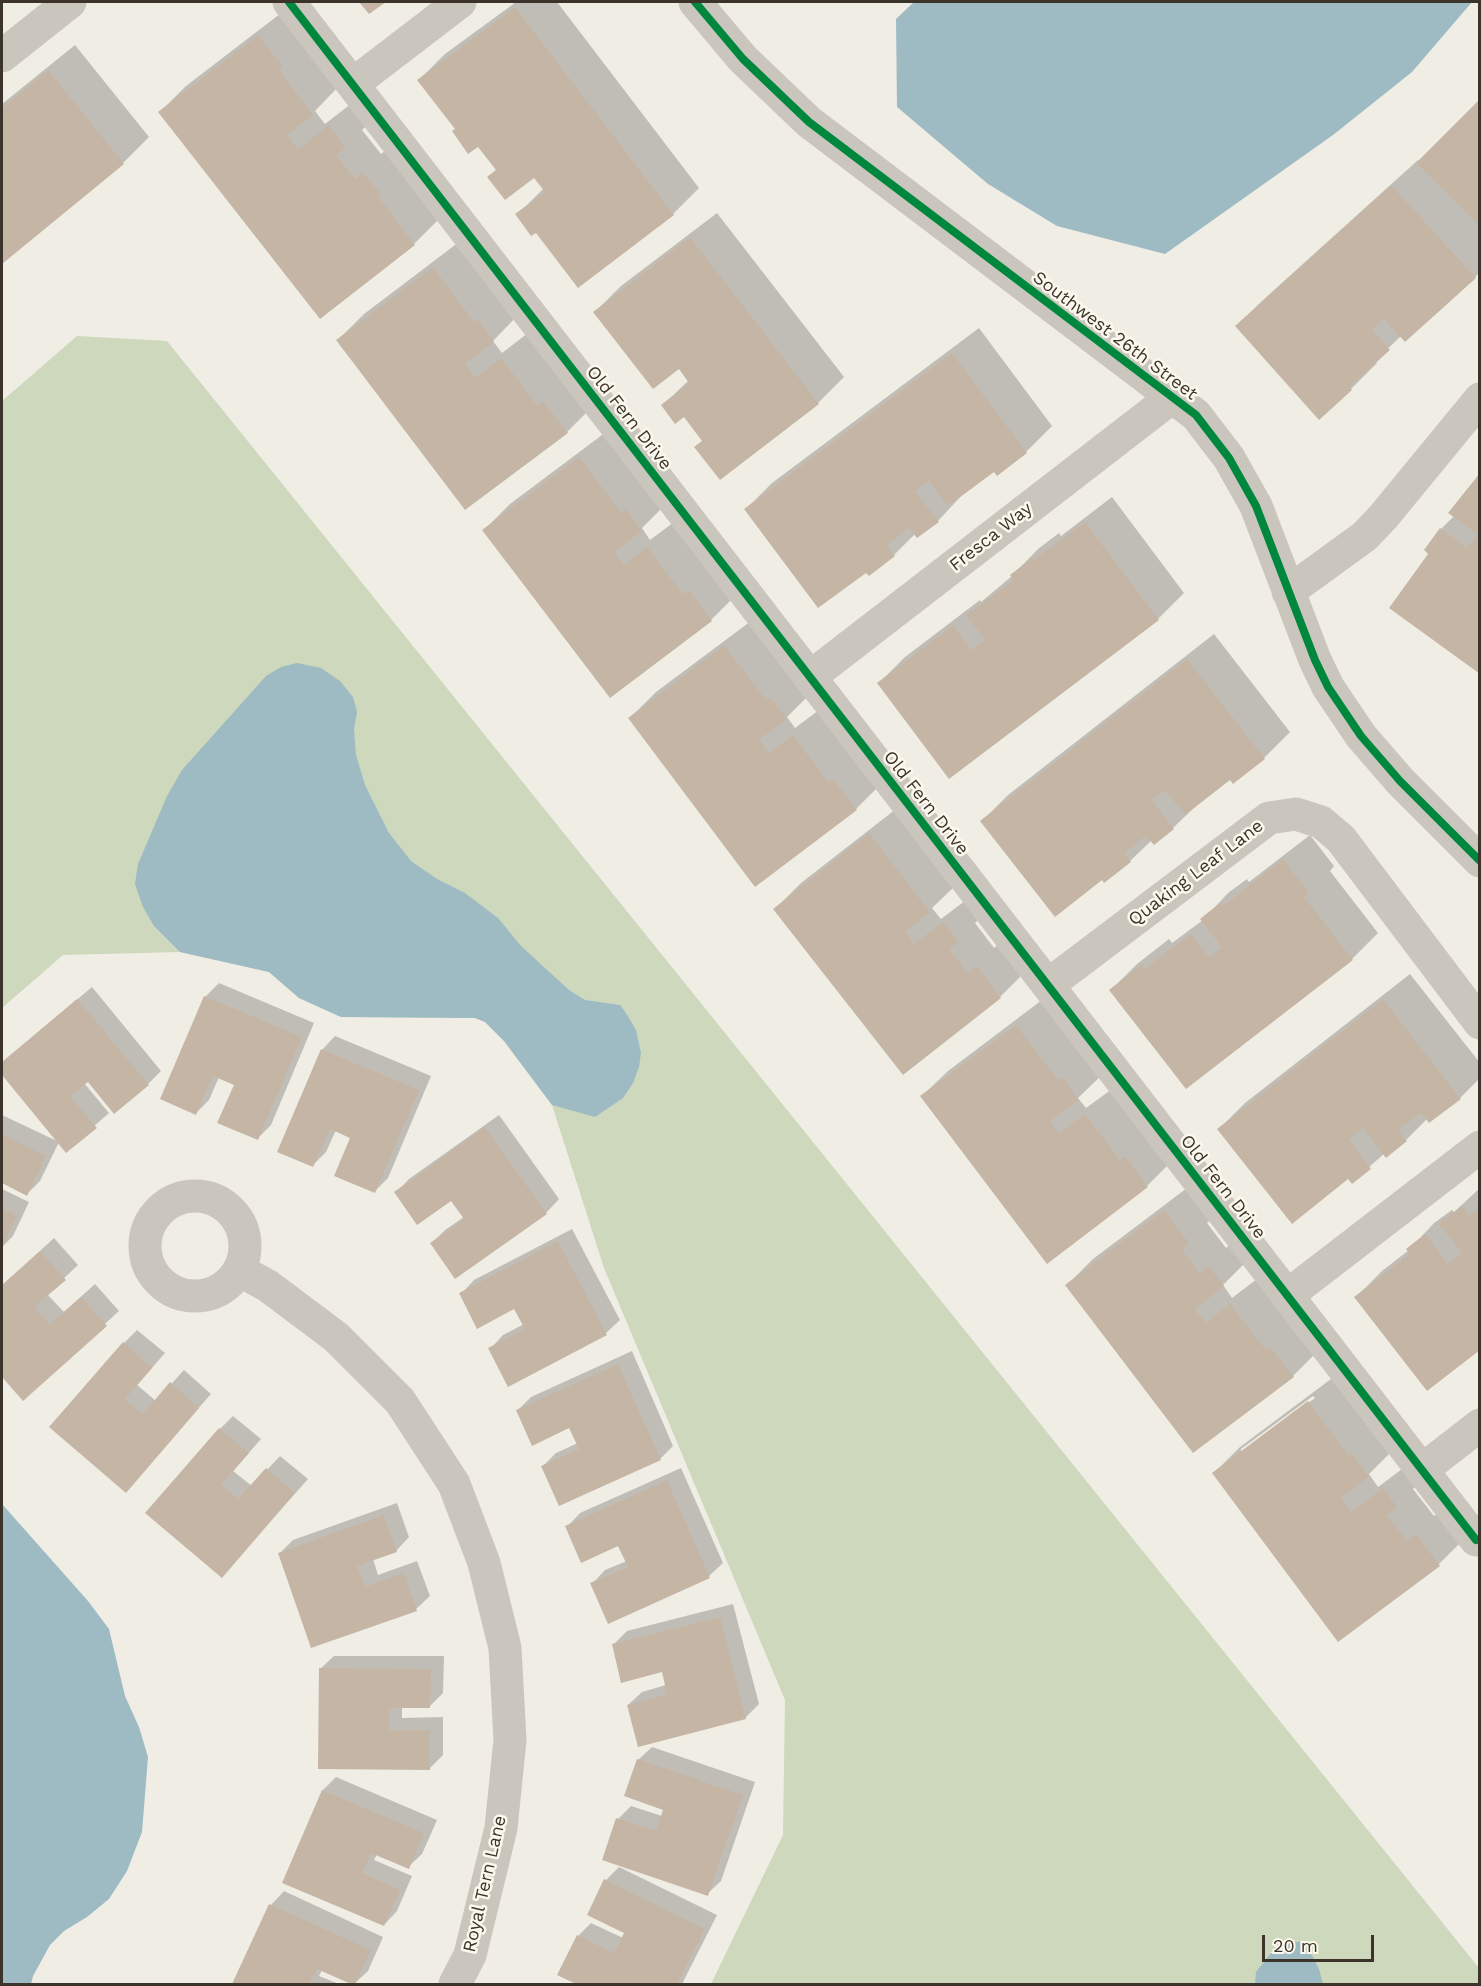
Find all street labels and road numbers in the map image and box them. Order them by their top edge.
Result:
street label: Southwest 26th Street [1028,267,1202,405]
street label: Old Fern Drive [582,362,676,474]
street label: Fresca Way [945,498,1037,576]
street label: Old Fern Drive [879,747,973,859]
street label: Quaking Leaf Lane [1124,815,1268,931]
street label: Old Fern Drive [1176,1131,1270,1243]
street label: Royal Tern Lane [459,1814,511,1954]

